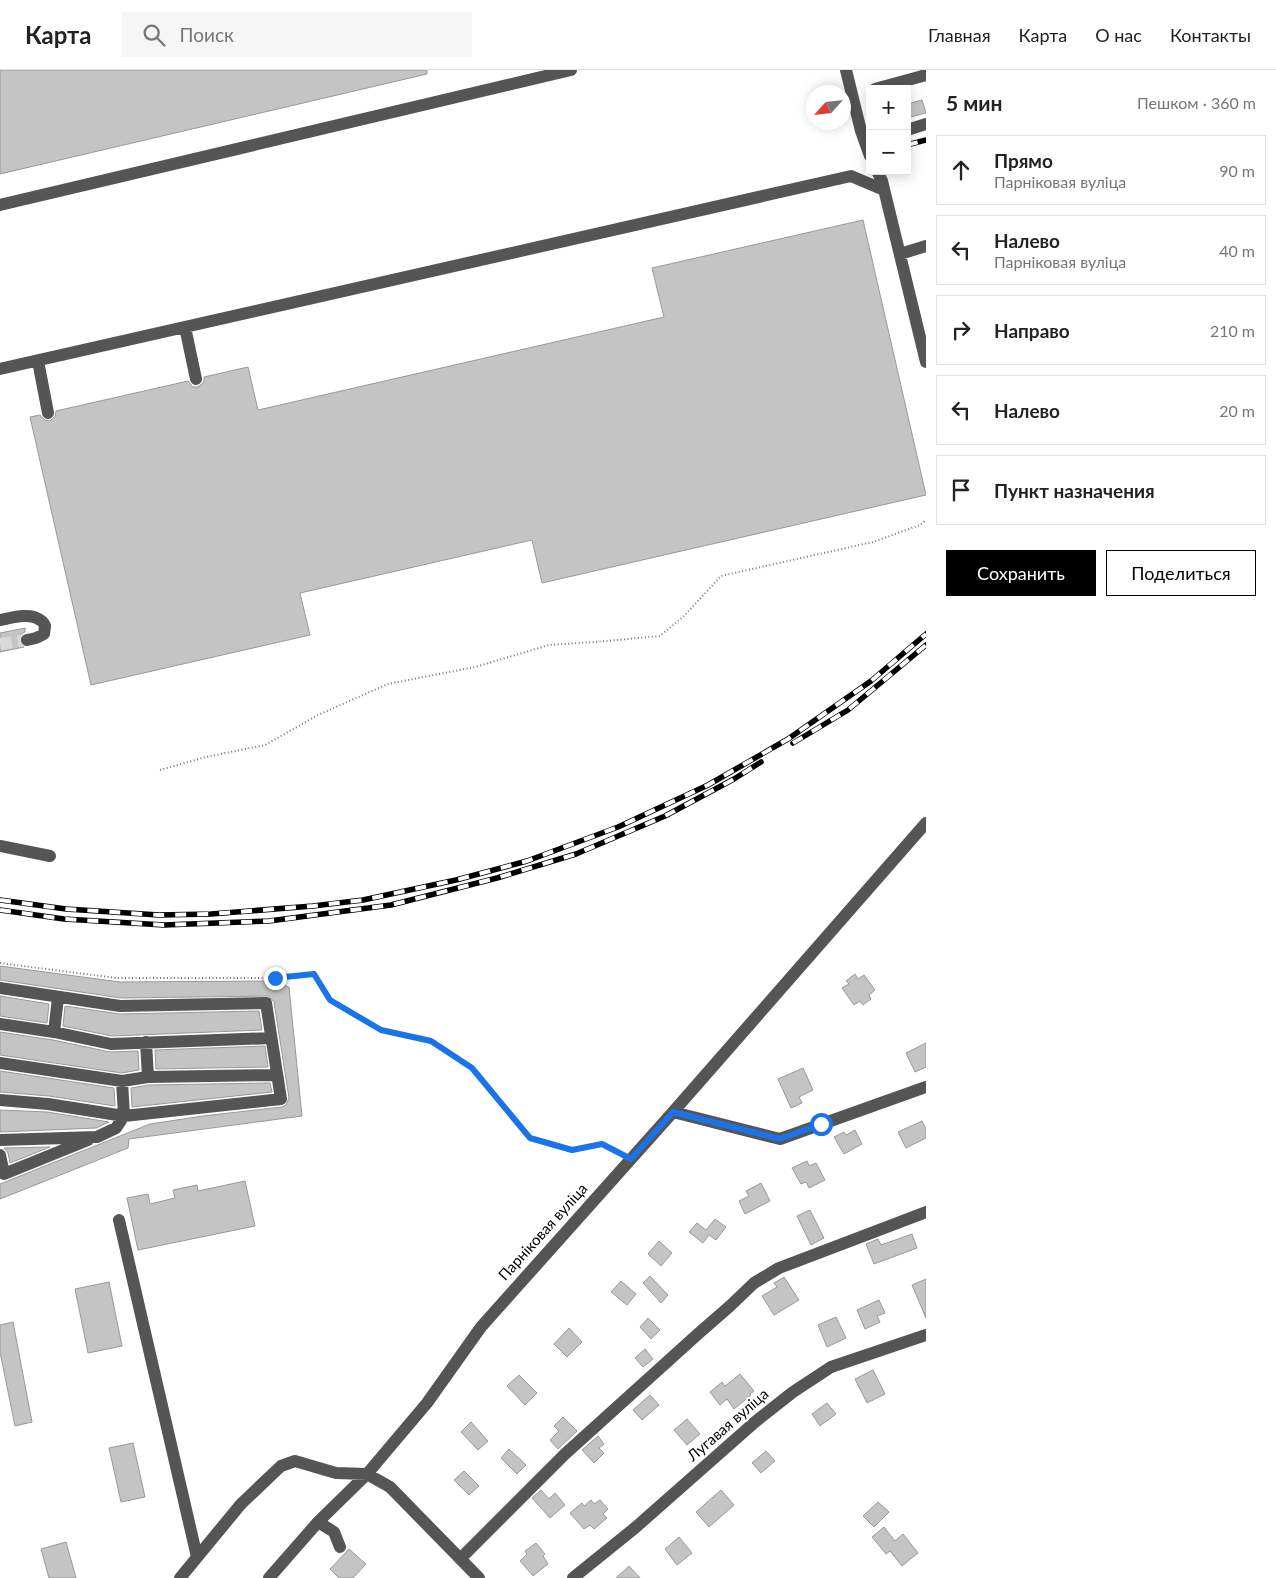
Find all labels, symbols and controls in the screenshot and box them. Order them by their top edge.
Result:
search box [122,12,472,57]
text: Карта [25,20,92,49]
icon: search [140,21,168,49]
text: Поиск [180,23,234,46]
text: Главная [928,24,991,46]
text: Карта [1019,24,1067,46]
text: О нас [1095,24,1142,46]
text: Контакты [1170,24,1251,46]
north arrow [806,85,851,130]
map controls [866,85,911,175]
button: + [866,85,911,130]
text: 5 мин [946,90,1003,115]
text: Пешком · 360 m [1137,93,1256,112]
button: − [866,130,911,175]
text: Прямо [994,149,1053,172]
icon: ahead [947,156,975,184]
text: 90 m [1219,161,1255,180]
text: Парніковая вуліца [994,172,1126,191]
text: Налево [994,229,1060,252]
icon: left [947,236,975,264]
text: 40 m [1219,241,1255,260]
text: Парніковая вуліца [994,252,1126,271]
icon: right [947,316,975,344]
text: Направо [994,319,1070,342]
text: 210 m [1210,321,1255,340]
icon: left [947,396,975,424]
text: Налево [994,399,1060,422]
text: 20 m [1219,401,1255,420]
icon: arrive [947,476,975,504]
text: Пункт назначения [994,479,1155,502]
button: Сохранить [946,550,1096,596]
button: Поделиться [1106,550,1256,596]
route end [264,967,287,990]
route start [810,1113,833,1136]
street label: Парніковая вуліца [494,1179,590,1283]
street label: Лугавая вуліца [682,1384,771,1465]

